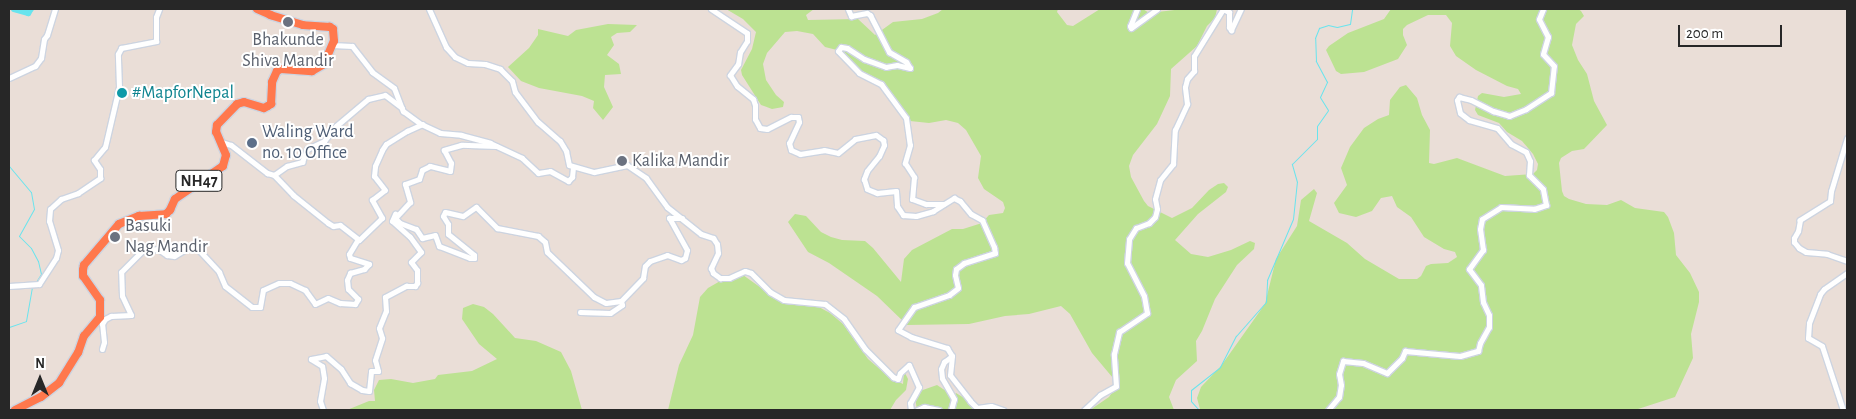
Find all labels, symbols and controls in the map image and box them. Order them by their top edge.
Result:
scale bar [1681,15,1785,47]
marker: Bhakunde Shiva Mandir [282,16,294,28]
text: 200 m [1686,26,1723,41]
place label: Bhakunde Shiva Mandir [242,30,334,72]
place label: #MapforNepal [132,82,234,104]
marker: #MapforNepal [116,87,128,99]
place label: Waling Ward no. 10 Office [262,122,354,164]
marker: Waling Ward no. 10 Office [246,137,258,149]
place label: Kalika Mandir [632,150,729,172]
marker: Kalika Mandir [616,155,628,167]
road number: NH47 [175,168,223,195]
place label: Basuki Nag Mandir [125,216,208,258]
marker: Basuki Nag Mandir [109,231,121,243]
north arrow [15,354,65,404]
text: N [35,357,45,371]

